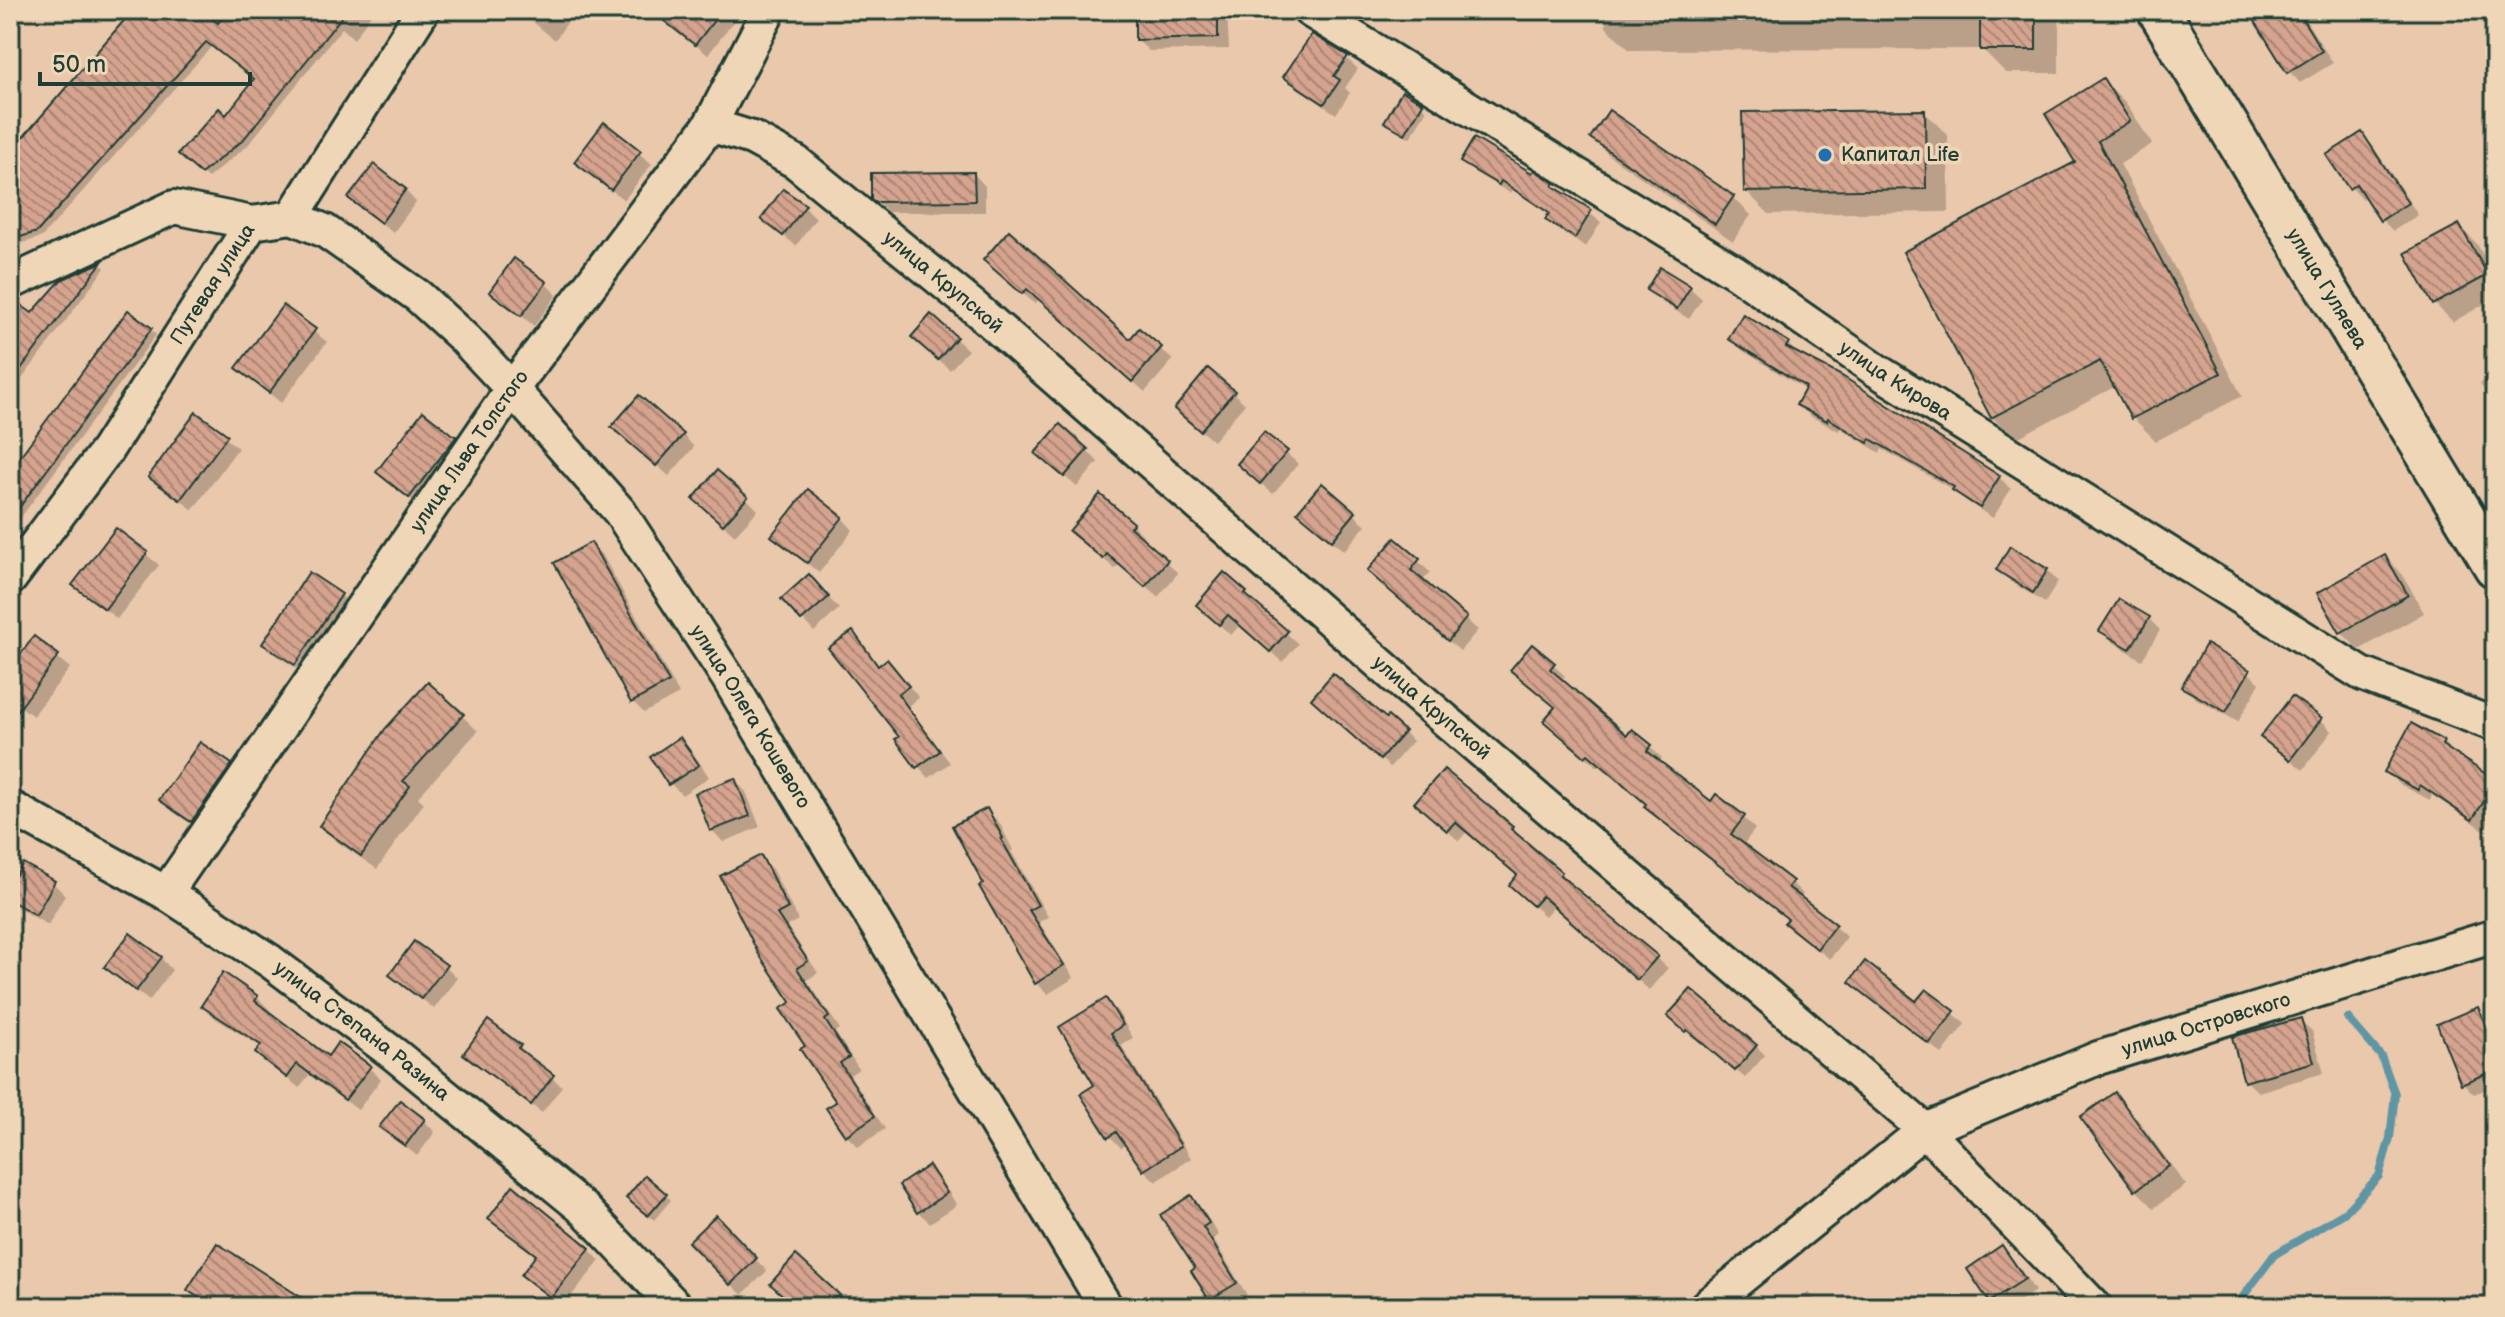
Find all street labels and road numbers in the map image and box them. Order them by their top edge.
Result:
street label: Путевая улица [165,219,260,349]
street label: улица Гуляева [2281,224,2373,354]
street label: улица Крупской [878,226,1008,339]
street label: улица Кирова [1834,336,1956,426]
street label: улица Льва Толстого [405,366,534,537]
street label: улица Олега Кошевого [685,620,816,813]
street label: улица Крупской [1368,651,1495,765]
street label: улица Степана Разина [269,956,455,1107]
street label: улица Островского [2119,988,2293,1062]

